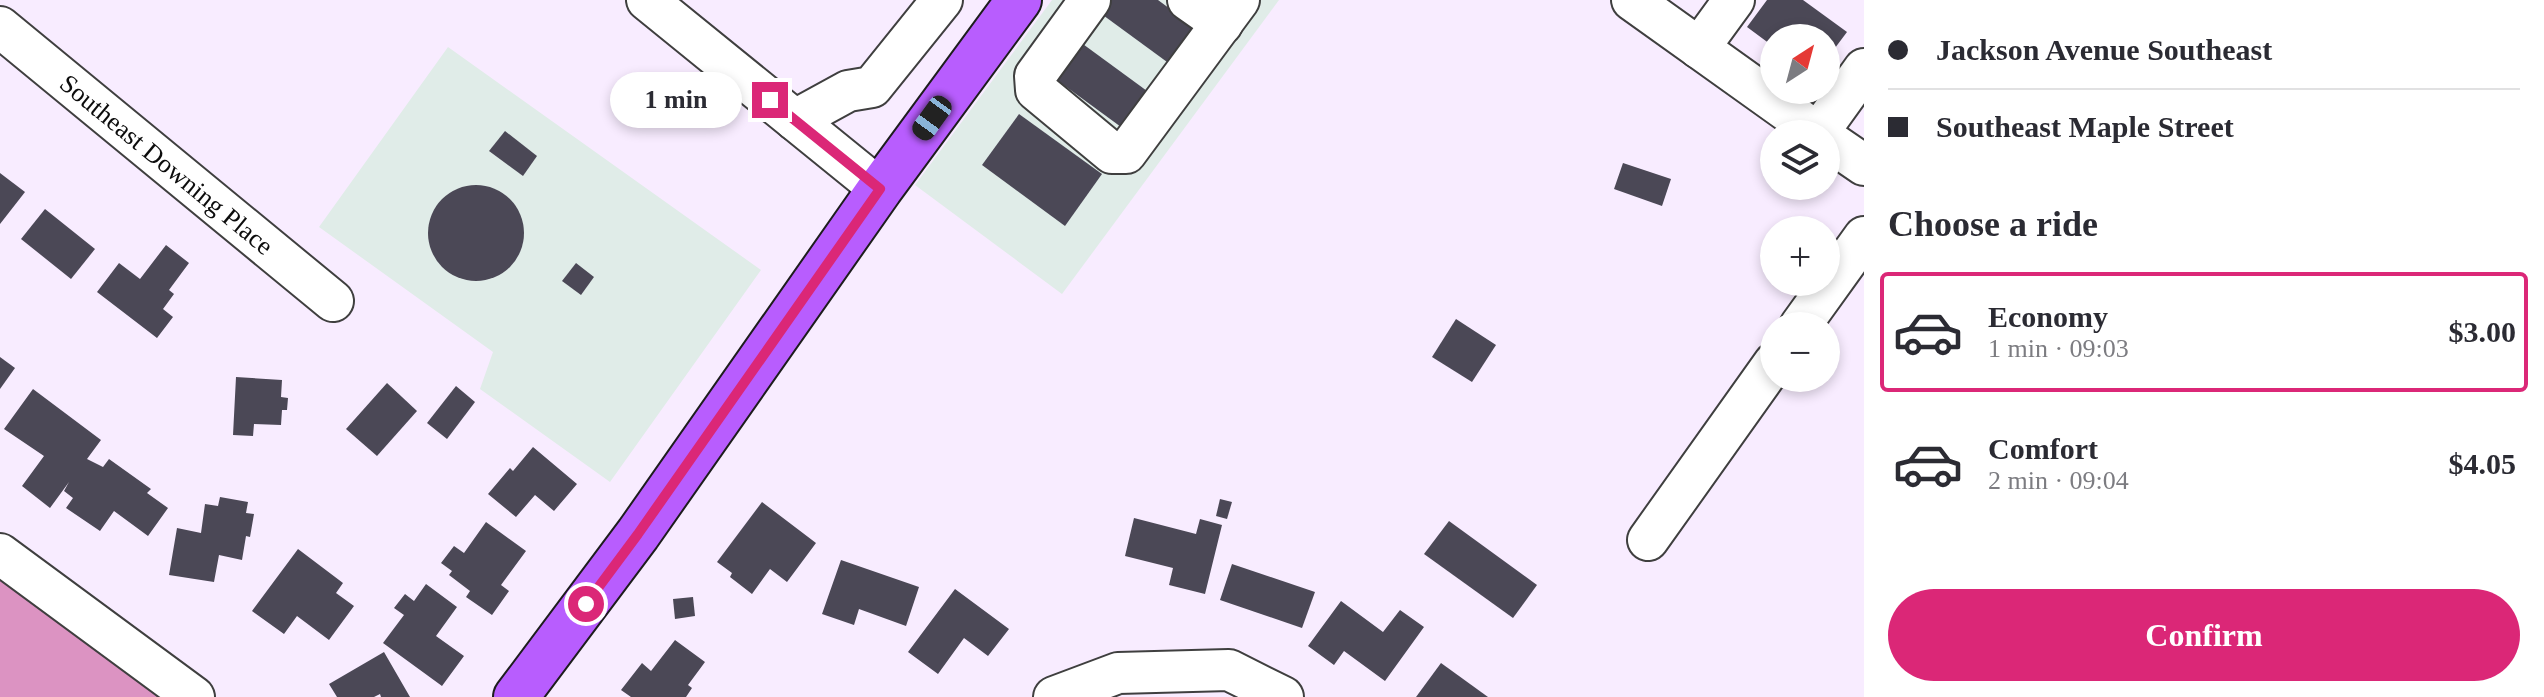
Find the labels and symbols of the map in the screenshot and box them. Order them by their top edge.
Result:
north arrow [1760,24,1840,104]
street label: Southeast Downing Place [54,68,279,260]
callout: 1 min [610,72,742,128]
route end [752,82,788,118]
car [908,92,956,144]
route start [568,586,604,622]

